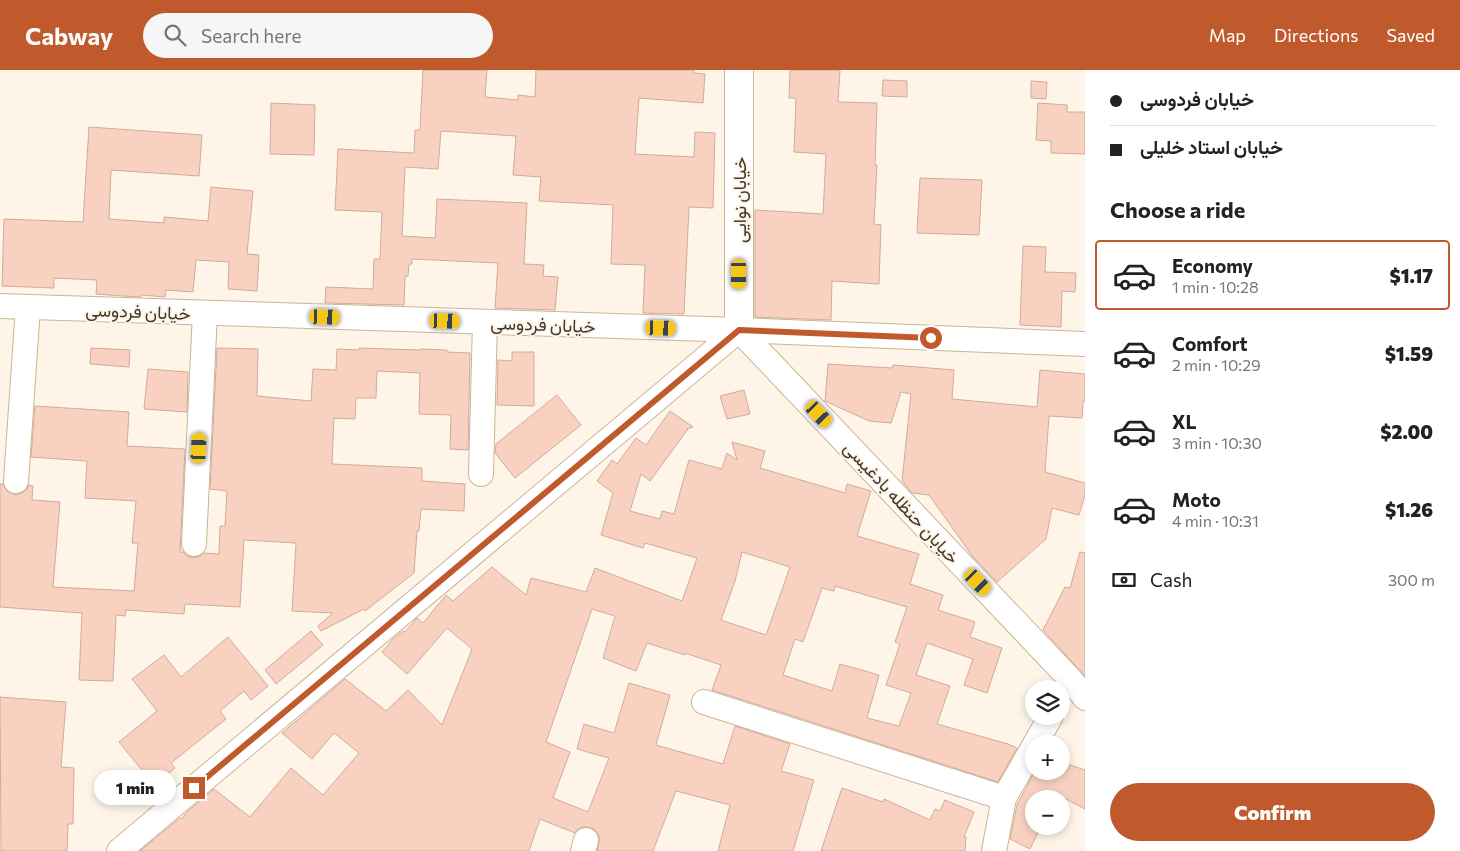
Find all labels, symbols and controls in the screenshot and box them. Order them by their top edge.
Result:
search box [143,13,493,58]
text: Cabway [25,21,113,50]
icon: search [161,21,189,49]
text: Search here [201,24,302,47]
text: Map [1209,24,1246,46]
text: Directions [1274,24,1358,46]
text: Saved [1386,24,1435,46]
text: خیابان فردوسی [1140,87,1254,110]
text: خیابان استاد خلیلی [1140,135,1283,158]
street label: خیابان نوایی [728,157,751,243]
text: Choose a ride [1110,196,1245,223]
icon: car [1112,253,1157,298]
text: Economy [1172,254,1253,277]
car [731,259,746,289]
text: $1.17 [1390,264,1433,287]
text: 1 min · 10:28 [1172,277,1259,296]
street label: خیابان فردوسی [85,298,191,325]
car [309,309,340,325]
street label: خیابان فردوسی [490,311,596,338]
car [429,313,460,329]
car [645,320,676,336]
route start [920,327,942,349]
icon: car [1112,331,1157,376]
text: Comfort [1172,332,1248,355]
text: $1.59 [1385,342,1433,365]
text: 2 min · 10:29 [1172,355,1261,374]
car [803,398,834,430]
icon: car [1112,409,1157,454]
text: XL [1172,410,1197,433]
text: $2.00 [1380,420,1433,443]
car [190,433,207,463]
text: 3 min · 10:30 [1172,433,1262,452]
street label: خیابان حنظله بادغیسی [839,436,964,568]
icon: car [1112,487,1157,532]
text: Moto [1172,488,1221,511]
text: $1.26 [1385,498,1433,521]
text: 4 min · 10:31 [1172,511,1259,530]
car [962,566,993,598]
icon: cash [1110,566,1138,594]
text: Cash [1150,568,1192,591]
text: 300 m [1388,570,1435,589]
map controls [1025,680,1070,835]
button: layers [1025,680,1070,725]
button: + [1025,735,1070,780]
callout: 1 min [94,770,176,806]
route end [183,777,205,799]
text: 1 min [116,778,154,797]
button: Confirm [1110,783,1435,841]
button: − [1025,790,1070,835]

